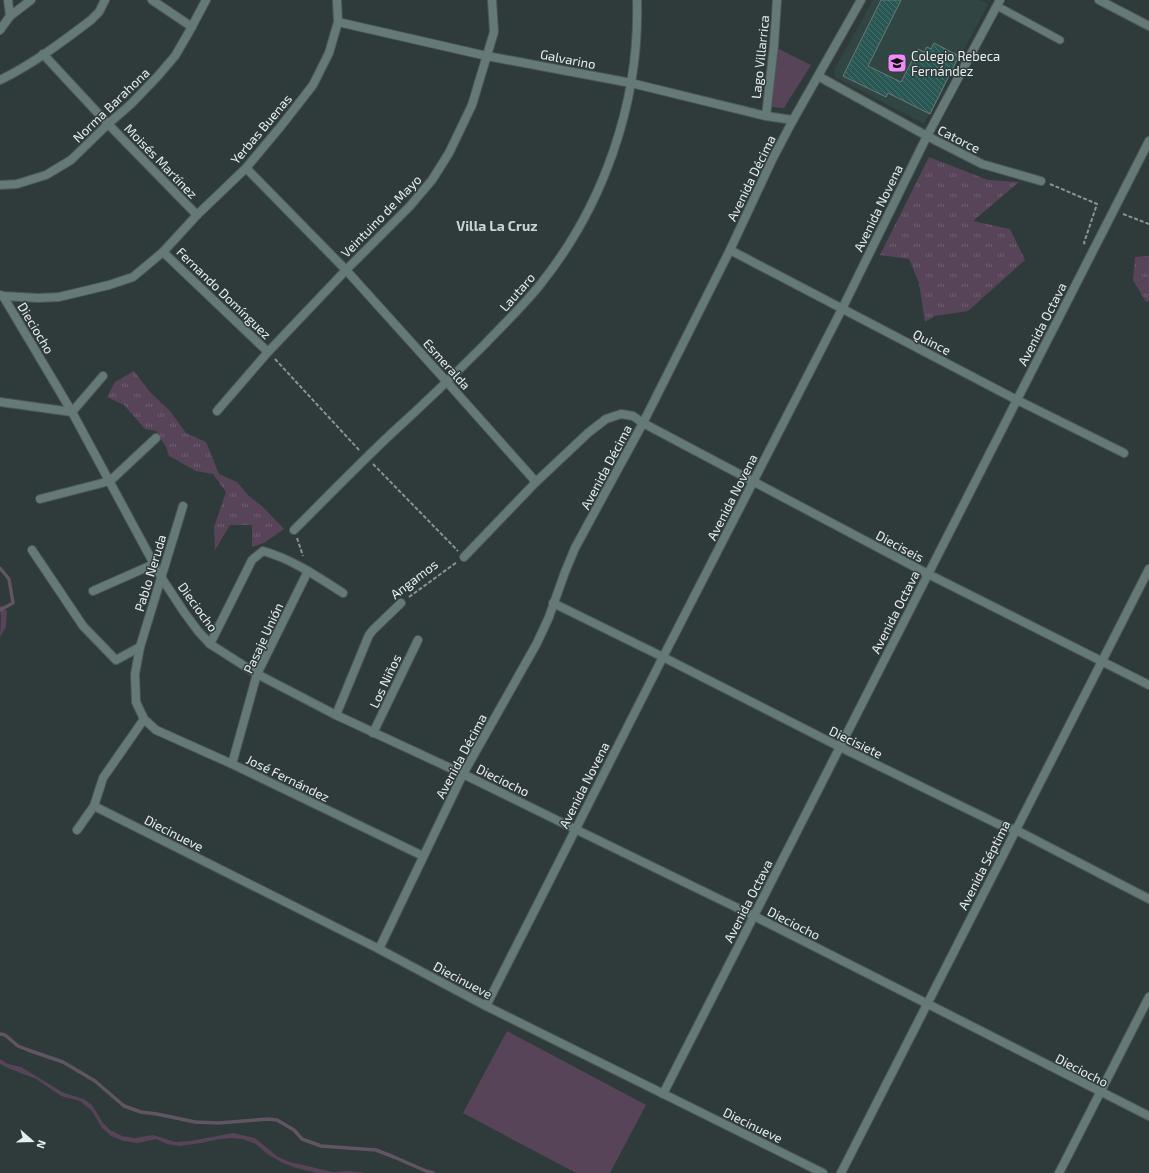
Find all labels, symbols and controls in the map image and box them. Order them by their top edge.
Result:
street label: Lago Villarrica [748,14,772,100]
street label: Galvarino [539,46,597,72]
place label: Colegio Rebeca Fernández [911,48,1000,79]
school or university icon: Colegio Rebeca Fernández [886,52,908,74]
street label: Norma Barahona [69,64,153,146]
street label: Yerbas Buenas [227,91,295,167]
street label: Moisés Martínez [121,120,201,202]
street label: Catorce [935,122,983,156]
street label: Avenida Décima [723,132,779,224]
street label: Avenida Novena [850,162,906,254]
street label: Veintuino de Mayo [338,171,424,261]
district label: Villa La Cruz [456,217,538,234]
street label: Fernando Domínguez [173,244,275,342]
street label: Lautaro [496,269,538,315]
street label: Avenida Octava [1014,280,1070,368]
street label: Dieciocho [14,299,58,357]
street label: Quince [910,326,954,358]
street label: Esmeralda [420,335,474,393]
street label: Avenida Décima [577,422,635,512]
street label: Avenida Novena [703,451,761,543]
street label: Dieciseis [873,527,927,565]
street label: Pablo Neruda [131,533,169,613]
street label: Angamos [387,556,441,602]
street label: Avenida Octava [867,568,923,656]
street label: Dieciocho [175,579,221,635]
street label: Pasaje Unión [240,600,286,676]
street label: Los Niños [366,652,404,710]
street label: Avenida Décima [432,711,490,801]
street label: Diecisiete [827,722,885,762]
street label: Avenida Novena [555,739,613,831]
street label: José Fernández [244,751,332,805]
street label: Dieciocho [474,760,532,800]
street label: Diecinueve [142,811,206,855]
street label: Avenida Séptima [955,818,1013,912]
street label: Avenida Octava [720,857,776,945]
street label: Dieciocho [765,903,823,943]
street label: Diecinueve [431,958,495,1002]
street label: Dieciocho [1053,1050,1111,1090]
street label: Diecinueve [721,1104,785,1146]
north arrow [12,1121,52,1161]
text: N [34,1139,49,1151]

